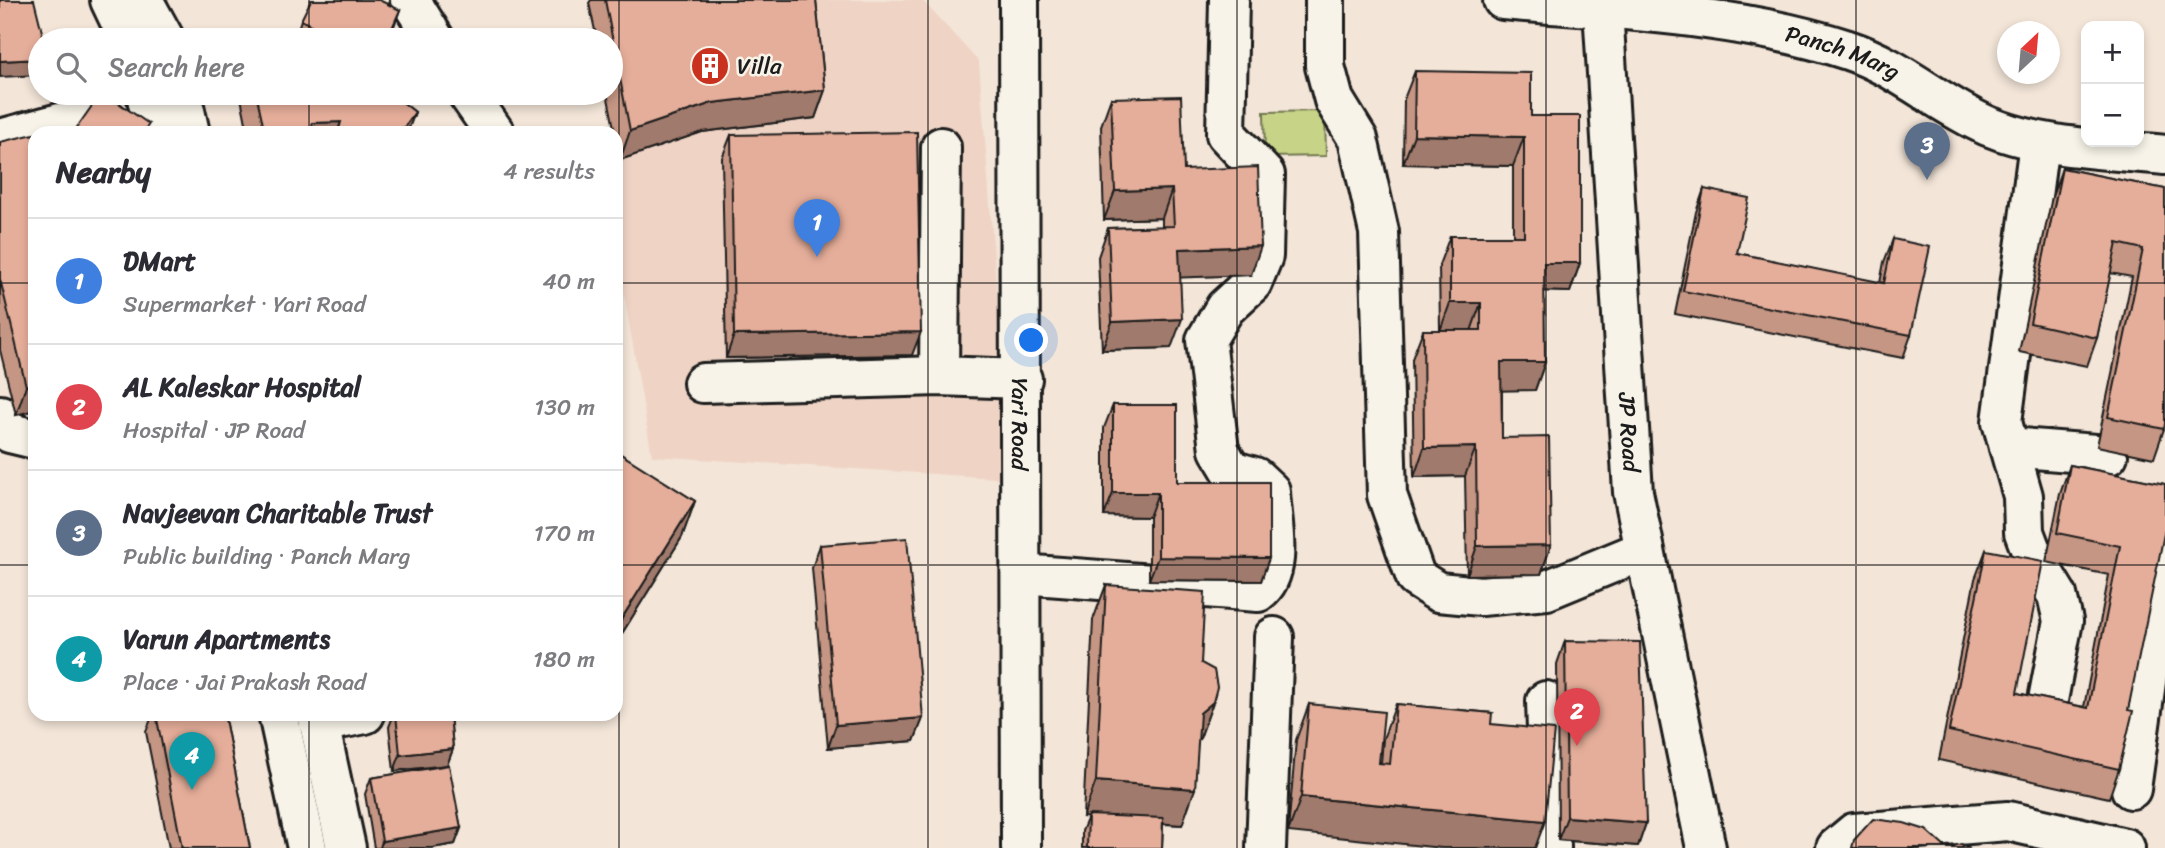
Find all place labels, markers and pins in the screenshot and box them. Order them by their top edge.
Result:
building icon: Villa [689,45,731,87]
place label: Villa [737,46,782,87]
pin: 3 [1904,122,1950,180]
pin: 1 [794,199,840,257]
pin: 2 [1554,688,1600,746]
pin: 4 [169,732,215,790]

